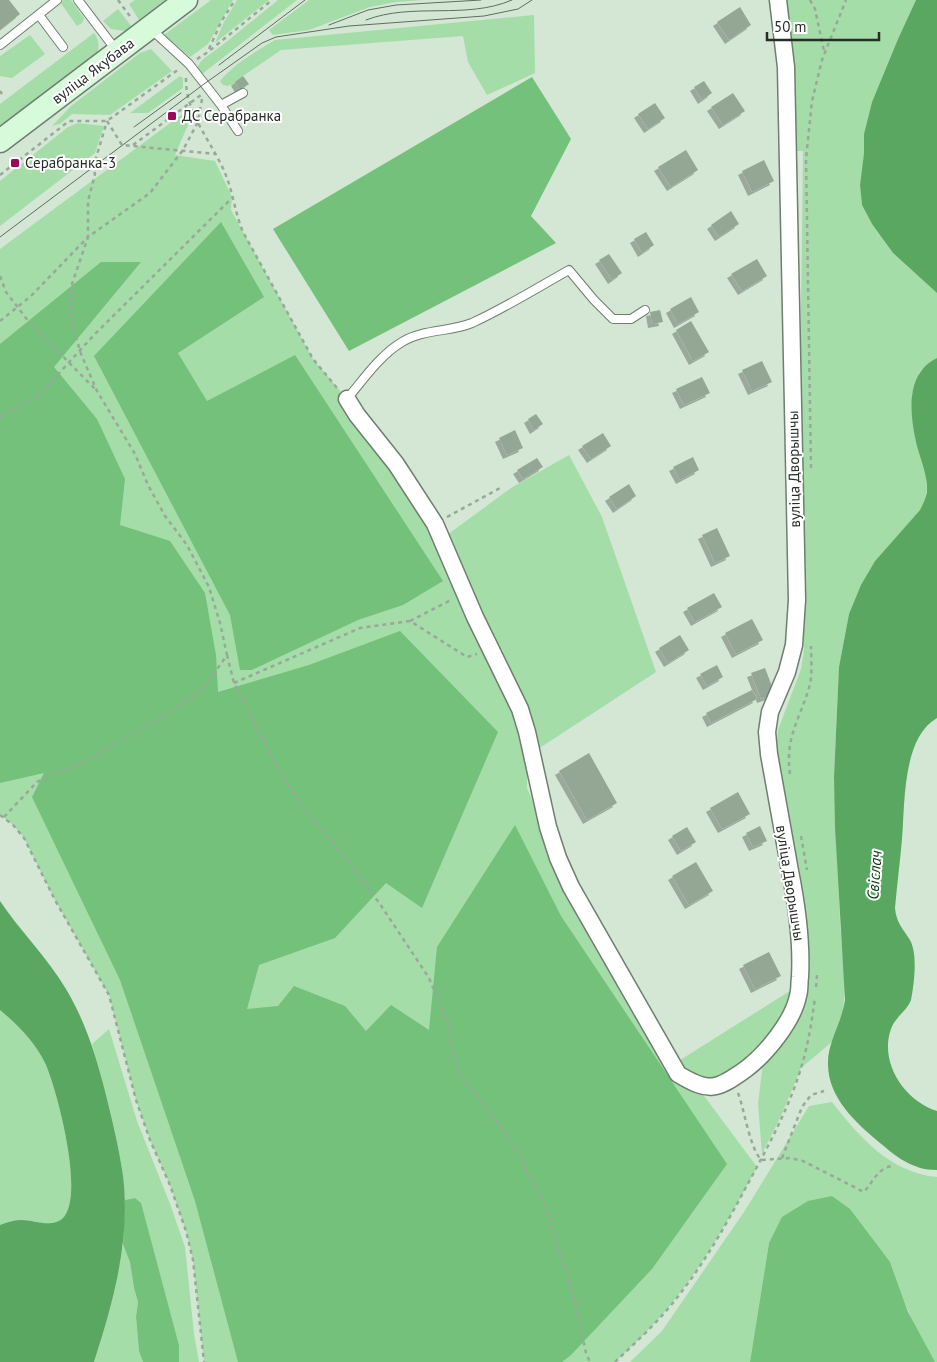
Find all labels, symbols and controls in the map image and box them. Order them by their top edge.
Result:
scale bar [767,10,880,42]
text: 50 m [774,17,807,36]
street label: вуліца Якубава [48,33,138,108]
place label: ДС Серабранка [182,106,281,125]
marker: ДС Серабранка [166,110,178,122]
place label: Серабранка-3 [25,153,116,172]
marker: Серабранка-3 [9,157,21,169]
street label: вуліца Дворышчы [783,410,804,528]
street label: вуліца Дворышчы [772,824,809,942]
water label: Свіслач [862,849,886,900]

